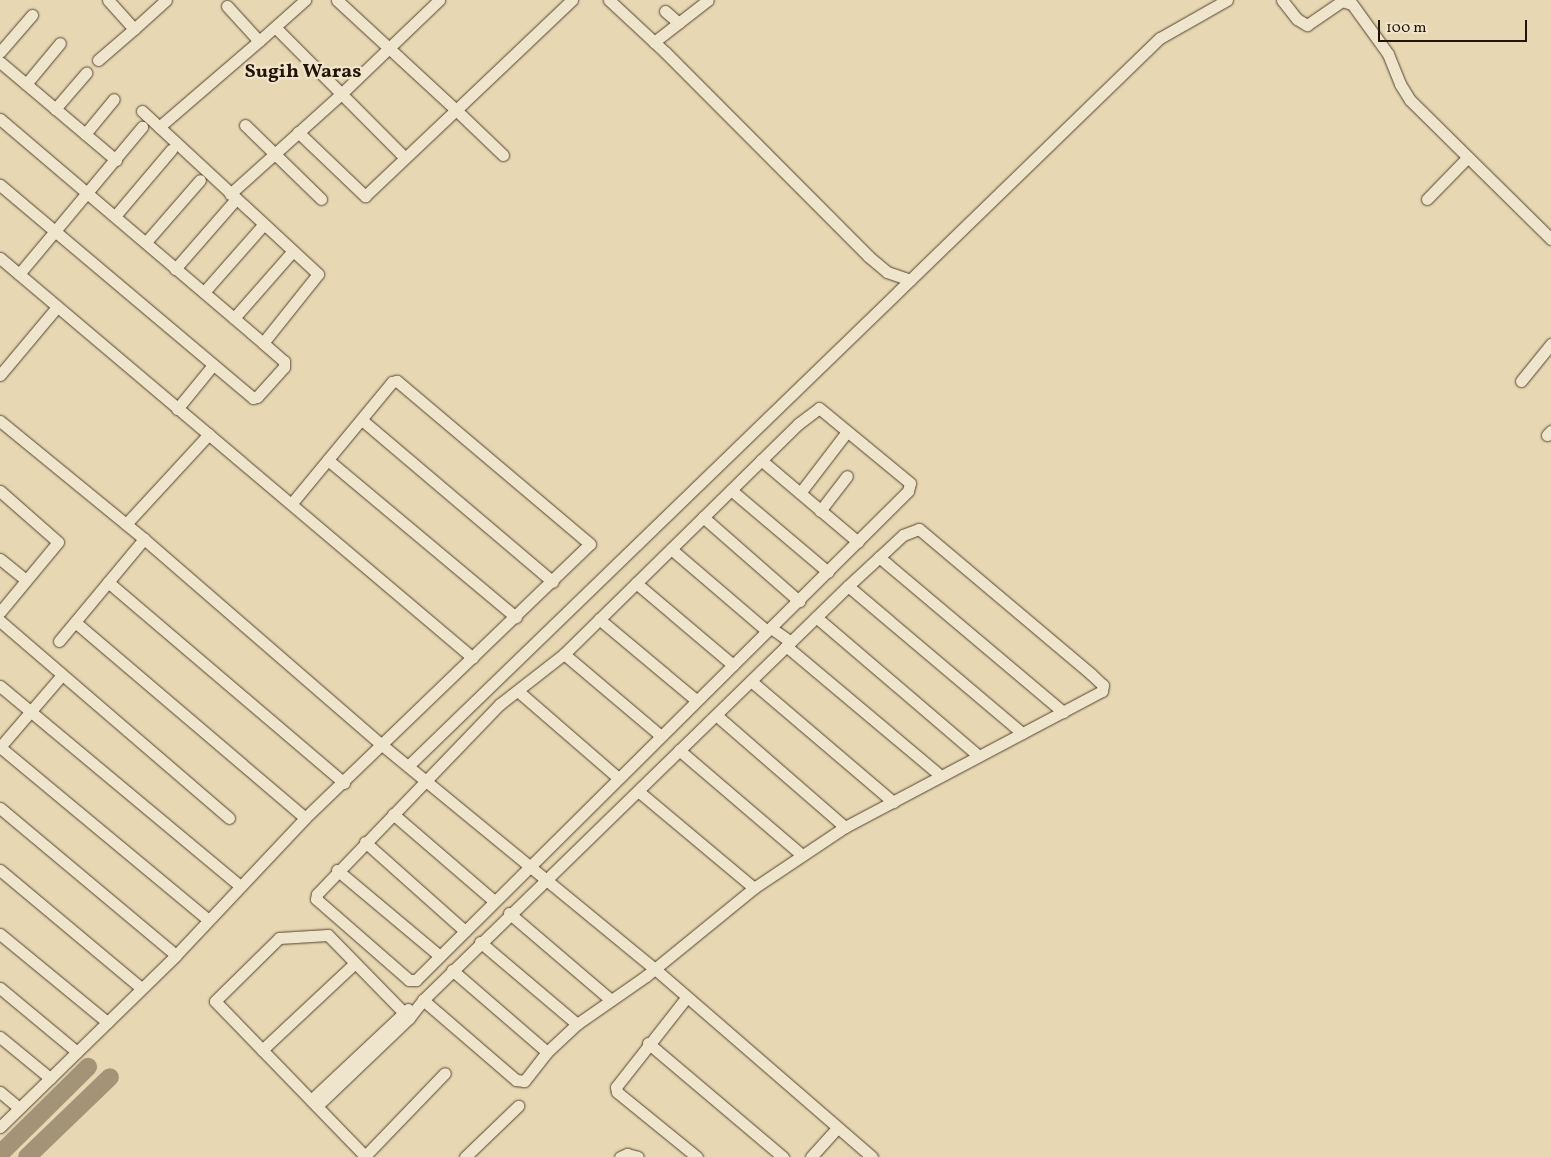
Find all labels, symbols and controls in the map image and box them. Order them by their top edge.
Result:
scale bar [1381,10,1530,42]
text: 100 m [1386,18,1426,39]
district label: Sugih Waras [244,60,362,84]

